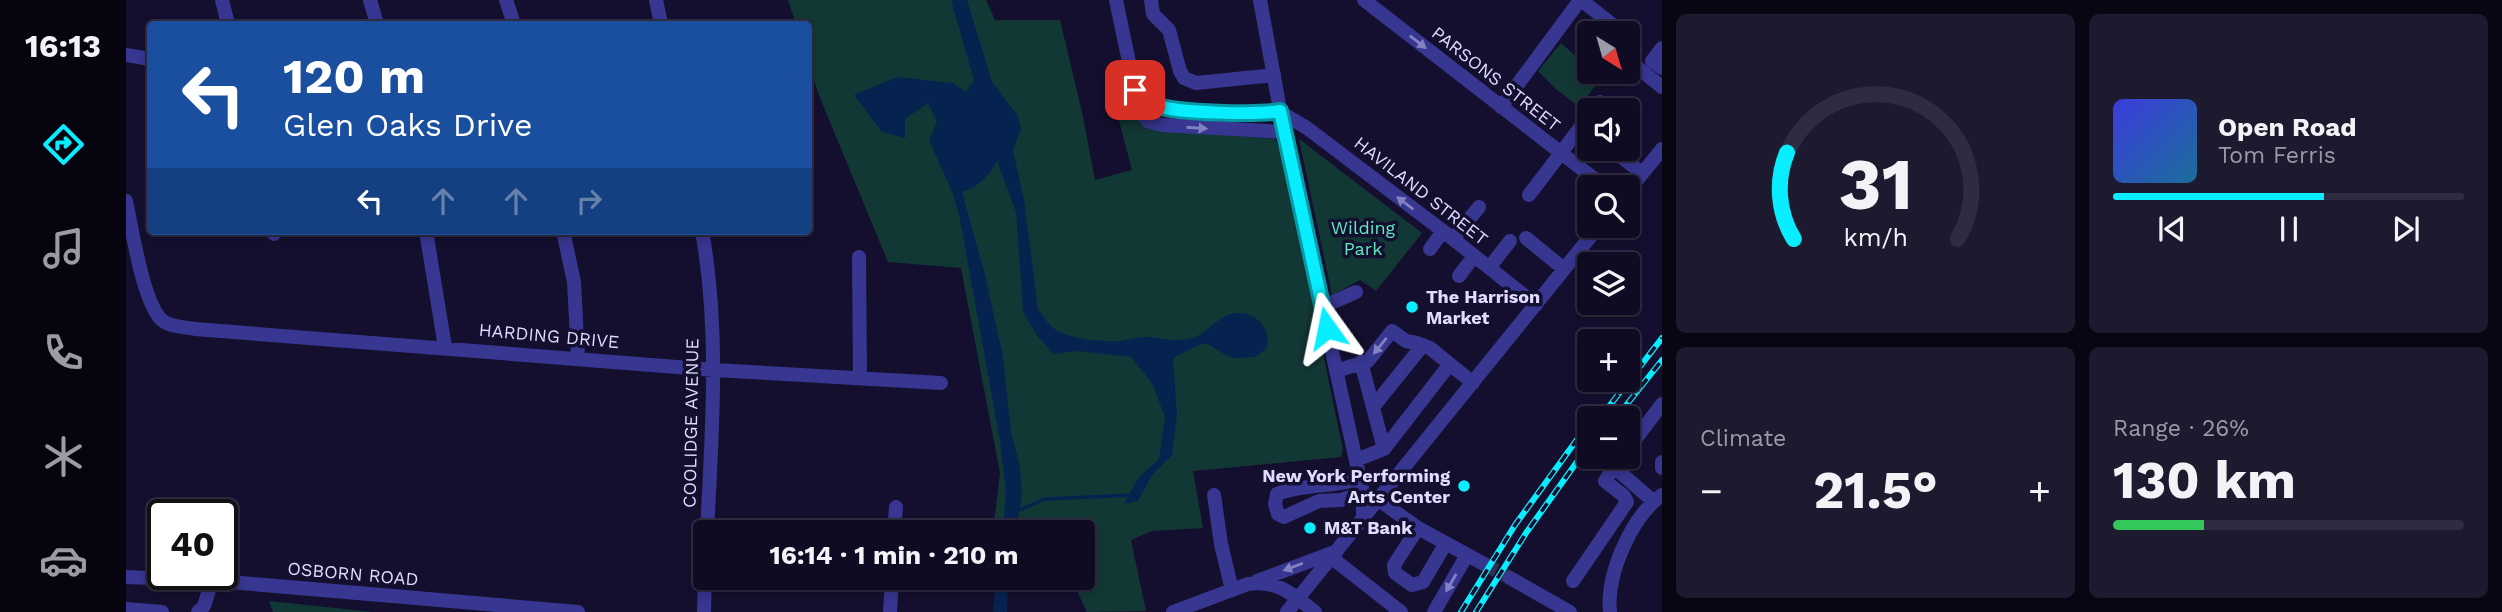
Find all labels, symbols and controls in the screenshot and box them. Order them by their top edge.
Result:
north arrow [1577,21,1640,84]
map controls [1577,21,1640,469]
street label: PARSONS STREET [1428,22,1565,135]
text: 16:13 [25,27,101,65]
one-way arrow [1409,34,1427,48]
text: 120 m [283,47,425,105]
icon: left [168,49,259,140]
pin [1105,60,1165,120]
icon: arrive [1116,71,1154,109]
button: sound [1577,98,1640,161]
text: Glen Oaks Drive [283,106,532,144]
text: Open Road [2218,112,2356,142]
icon: directions [39,120,88,169]
one-way arrow [1186,123,1208,134]
street label: HAVILAND STREET [1350,132,1492,249]
text: 31 [1838,142,1913,228]
text: Tom Ferris [2218,142,2336,169]
button: search [1577,175,1640,238]
icon: left [351,182,389,220]
icon: ahead [424,182,462,220]
icon: ahead [497,182,535,220]
icon: right [570,182,608,220]
one-way arrow [1396,196,1414,210]
icon: previous [2153,210,2191,248]
icon: pause [2270,210,2308,248]
icon: next [2387,210,2425,248]
park label: Wilding Park [1331,217,1396,259]
text: km/h [1843,223,1908,252]
icon: music [39,224,88,273]
button: layers [1577,252,1640,315]
place label: The Harrison Market [1426,286,1540,328]
position arrow [1290,291,1364,365]
marker: The Harrison Market [1404,299,1420,315]
street label: HARDING DRIVE [478,319,620,352]
icon: phone [39,328,88,377]
button: + [1577,329,1640,392]
street label: COOLIDGE AVENUE [679,338,702,508]
one-way arrow [1373,338,1388,355]
button: − [1577,406,1640,469]
text: Range · 26% [2113,415,2249,442]
text: Climate [1700,425,1786,452]
icon: climate [39,432,88,481]
text: 130 km [2113,450,2296,511]
text: 21.5° [1813,460,1938,521]
place label: New York Performing Arts Center [1262,465,1451,507]
text: − [1700,469,1723,513]
text: + [2028,469,2051,513]
marker: New York Performing Arts Center [1456,478,1472,494]
speed limit sign: 40 [147,499,238,590]
place label: M&T Bank [1324,517,1413,538]
marker: M&T Bank [1302,520,1318,536]
icon: car [39,536,88,585]
text: 16:14 · 1 min · 210 m [769,540,1019,570]
street label: OSBORN ROAD [287,557,419,590]
one-way arrow [1282,562,1303,573]
one-way arrow [1445,574,1457,593]

